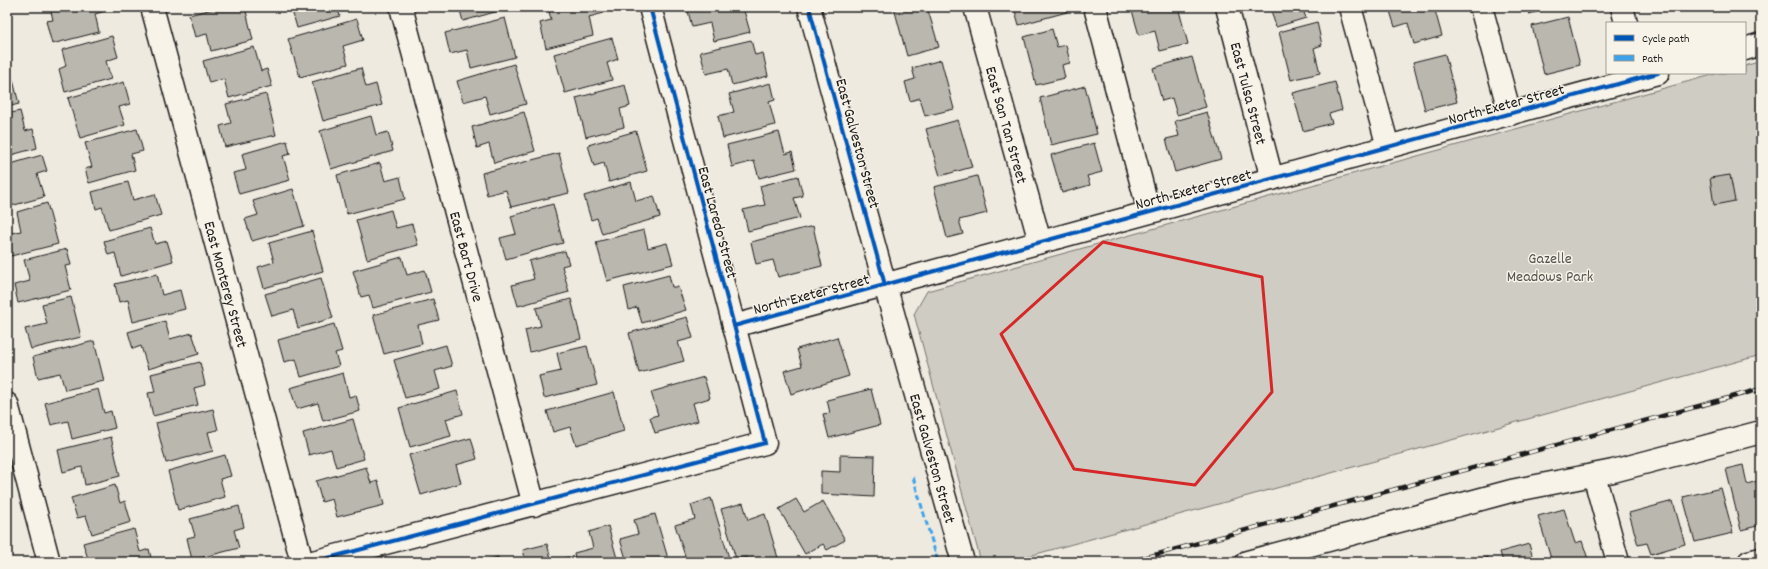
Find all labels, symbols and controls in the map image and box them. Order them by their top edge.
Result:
legend [1606,22,1746,74]
text: Cycle path [1642,31,1690,48]
street label: East Tulsa Street [1223,40,1272,148]
text: Path [1642,51,1663,68]
street label: East San Tan Street [978,64,1032,187]
street label: East Galveston Street [828,76,885,211]
street label: North Exeter Street [1446,79,1567,132]
street label: East Laredo Street [691,164,743,281]
street label: North Exeter Street [1133,164,1254,217]
street label: East Bart Drive [442,209,488,305]
street label: East Monterey Street [196,219,253,351]
park label: Gazelle Meadows Park [1507,248,1593,289]
street label: North Exeter Street [751,269,872,322]
street label: East Galveston Street [902,391,961,526]

